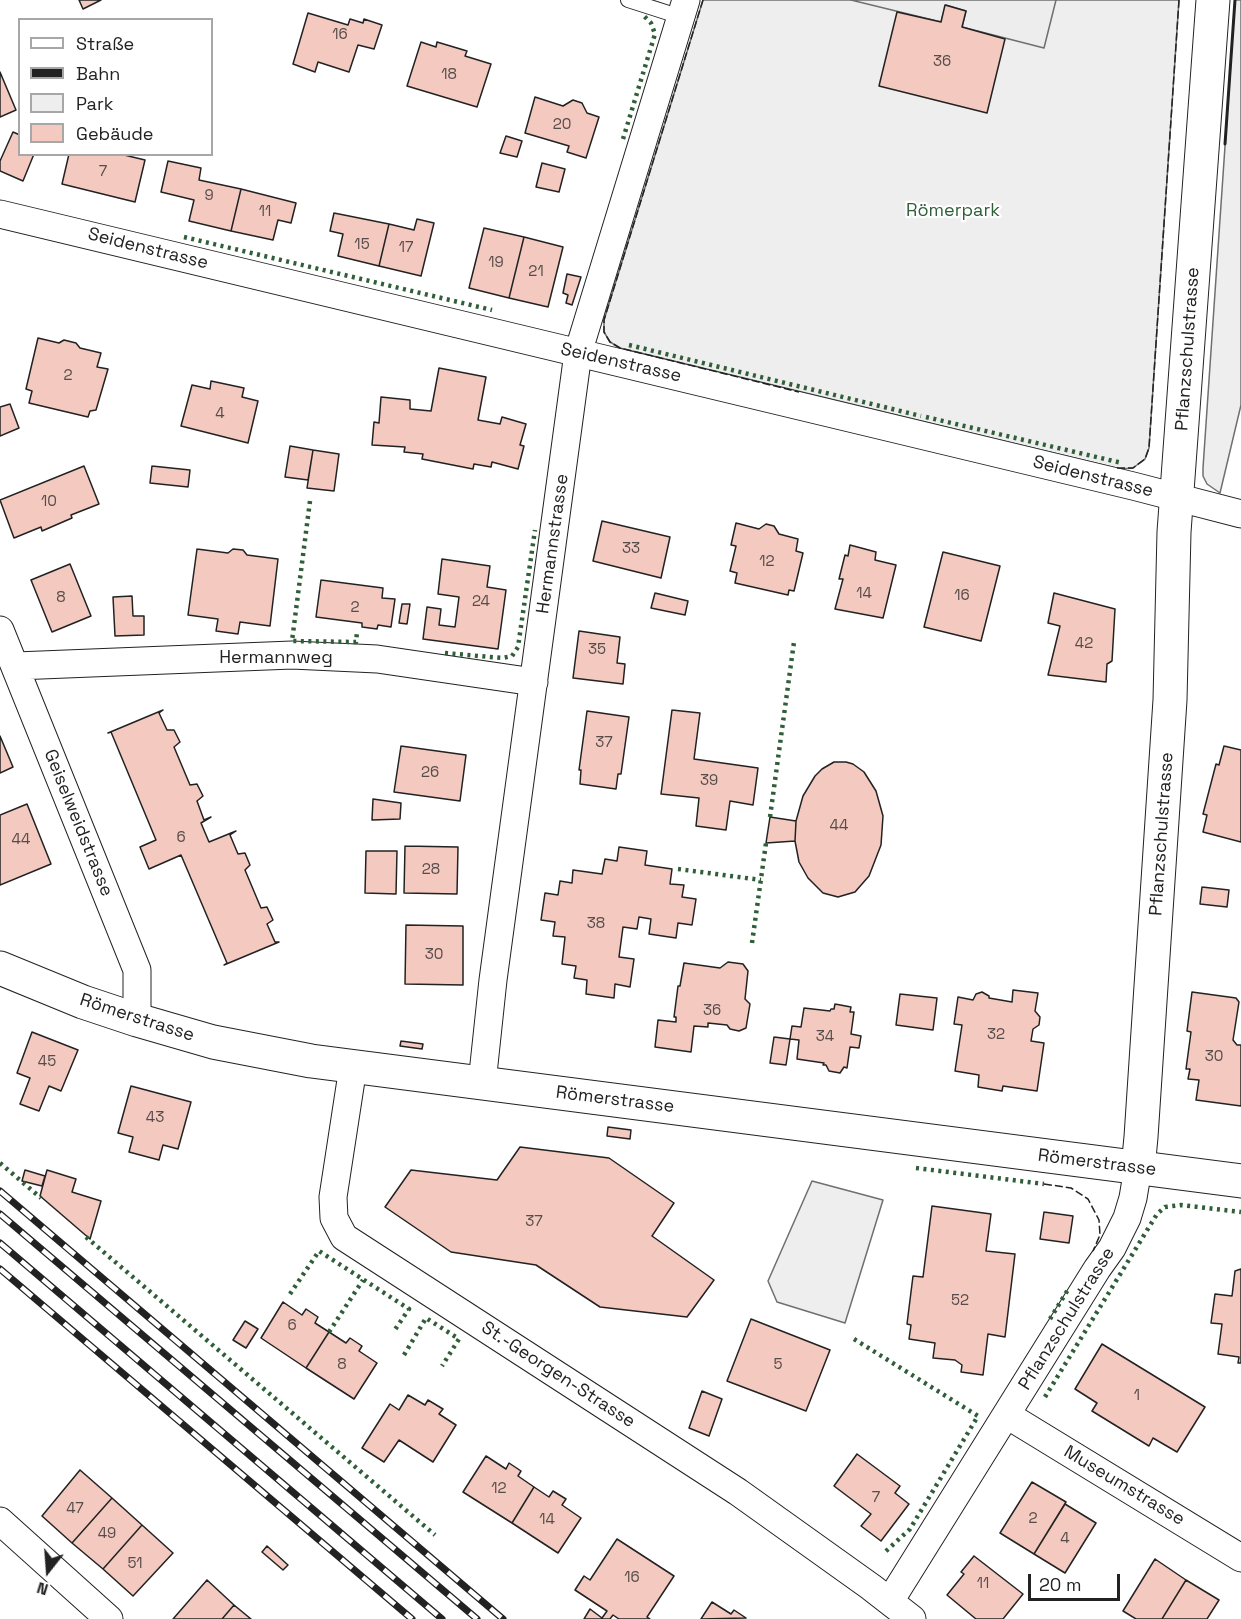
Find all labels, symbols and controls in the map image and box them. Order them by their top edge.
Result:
legend [18,18,213,156]
house number: 16 [332,26,348,44]
text: Straße [76,32,134,55]
house number: 36 [933,53,951,71]
text: Bahn [76,62,120,85]
house number: 18 [441,66,457,84]
text: Park [76,92,113,115]
house number: 20 [553,116,571,134]
text: Gebäude [76,122,154,145]
house number: 7 [99,163,107,181]
house number: 9 [204,187,214,205]
park label: Römerpark [906,200,1000,222]
house number: 11 [259,203,271,221]
street label: Seidenstrasse [86,224,210,274]
house number: 15 [354,236,370,254]
house number: 17 [399,239,413,257]
house number: 19 [488,254,504,272]
house number: 21 [528,263,544,281]
street label: Pflanzschulstrasse [1172,266,1204,432]
street label: Seidenstrasse [558,339,684,387]
house number: 2 [63,367,73,385]
house number: 4 [215,405,225,423]
street label: Seidenstrasse [1031,452,1155,502]
street label: Hermannstrasse [532,473,574,615]
house number: 10 [41,493,57,511]
house number: 33 [622,540,640,558]
house number: 12 [759,553,775,571]
house number: 14 [856,585,872,603]
house number: 16 [954,587,970,605]
house number: 8 [56,589,66,607]
house number: 24 [472,593,490,611]
house number: 2 [350,599,360,617]
house number: 42 [1075,635,1093,653]
house number: 35 [588,641,606,659]
street label: Hermannweg [219,647,333,669]
house number: 37 [595,734,613,752]
street label: Geiselweidstrasse [39,746,117,900]
street label: Pflanzschulstrasse [1146,751,1178,917]
house number: 26 [421,764,439,782]
house number: 39 [700,772,718,790]
house number: 44 [830,817,848,835]
house number: 6 [176,829,186,847]
house number: 44 [12,831,30,849]
house number: 28 [422,861,440,879]
house number: 38 [587,915,605,933]
house number: 30 [425,946,443,964]
street label: Römerstrasse [77,989,197,1047]
house number: 36 [703,1002,721,1020]
house number: 32 [987,1026,1005,1044]
house number: 34 [816,1028,834,1046]
house number: 30 [1205,1048,1223,1066]
house number: 45 [38,1053,56,1071]
street label: Römerstrasse [555,1082,675,1118]
house number: 43 [146,1109,164,1127]
street label: Römerstrasse [1037,1145,1157,1181]
house number: 37 [525,1213,543,1231]
street label: Pflanzschulstrasse [1014,1244,1120,1394]
house number: 52 [951,1292,969,1310]
house number: 6 [287,1317,297,1335]
street label: St.-Georgen-Strasse [477,1317,639,1433]
house number: 8 [337,1356,347,1374]
house number: 5 [774,1356,782,1374]
house number: 1 [1134,1387,1140,1405]
street label: Museumstrasse [1060,1441,1188,1531]
house number: 12 [491,1480,507,1498]
house number: 7 [872,1489,880,1507]
house number: 47 [66,1500,84,1518]
house number: 2 [1028,1510,1038,1528]
house number: 14 [539,1511,555,1529]
house number: 49 [98,1525,116,1543]
house number: 4 [1060,1530,1070,1548]
north arrow [18,1541,78,1601]
house number: 51 [127,1555,143,1573]
scale bar [1031,1562,1122,1600]
house number: 16 [624,1569,640,1587]
text: 20 m [1039,1573,1082,1596]
house number: 11 [977,1575,989,1593]
text: N [34,1577,51,1600]

